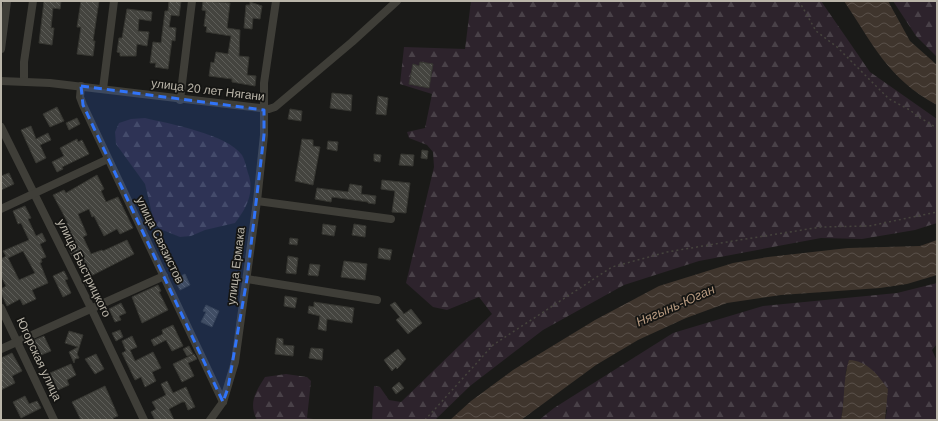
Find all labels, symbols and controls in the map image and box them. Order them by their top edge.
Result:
street label: улица 20 лет Нягани [150,76,266,104]
street label: улица Связистов [133,195,187,285]
street label: улица Быстрицкого [54,217,114,320]
street label: улица Ермака [224,226,248,306]
water label: Нягынь-Юган [634,281,717,330]
street label: Югорская улица [14,315,65,403]

